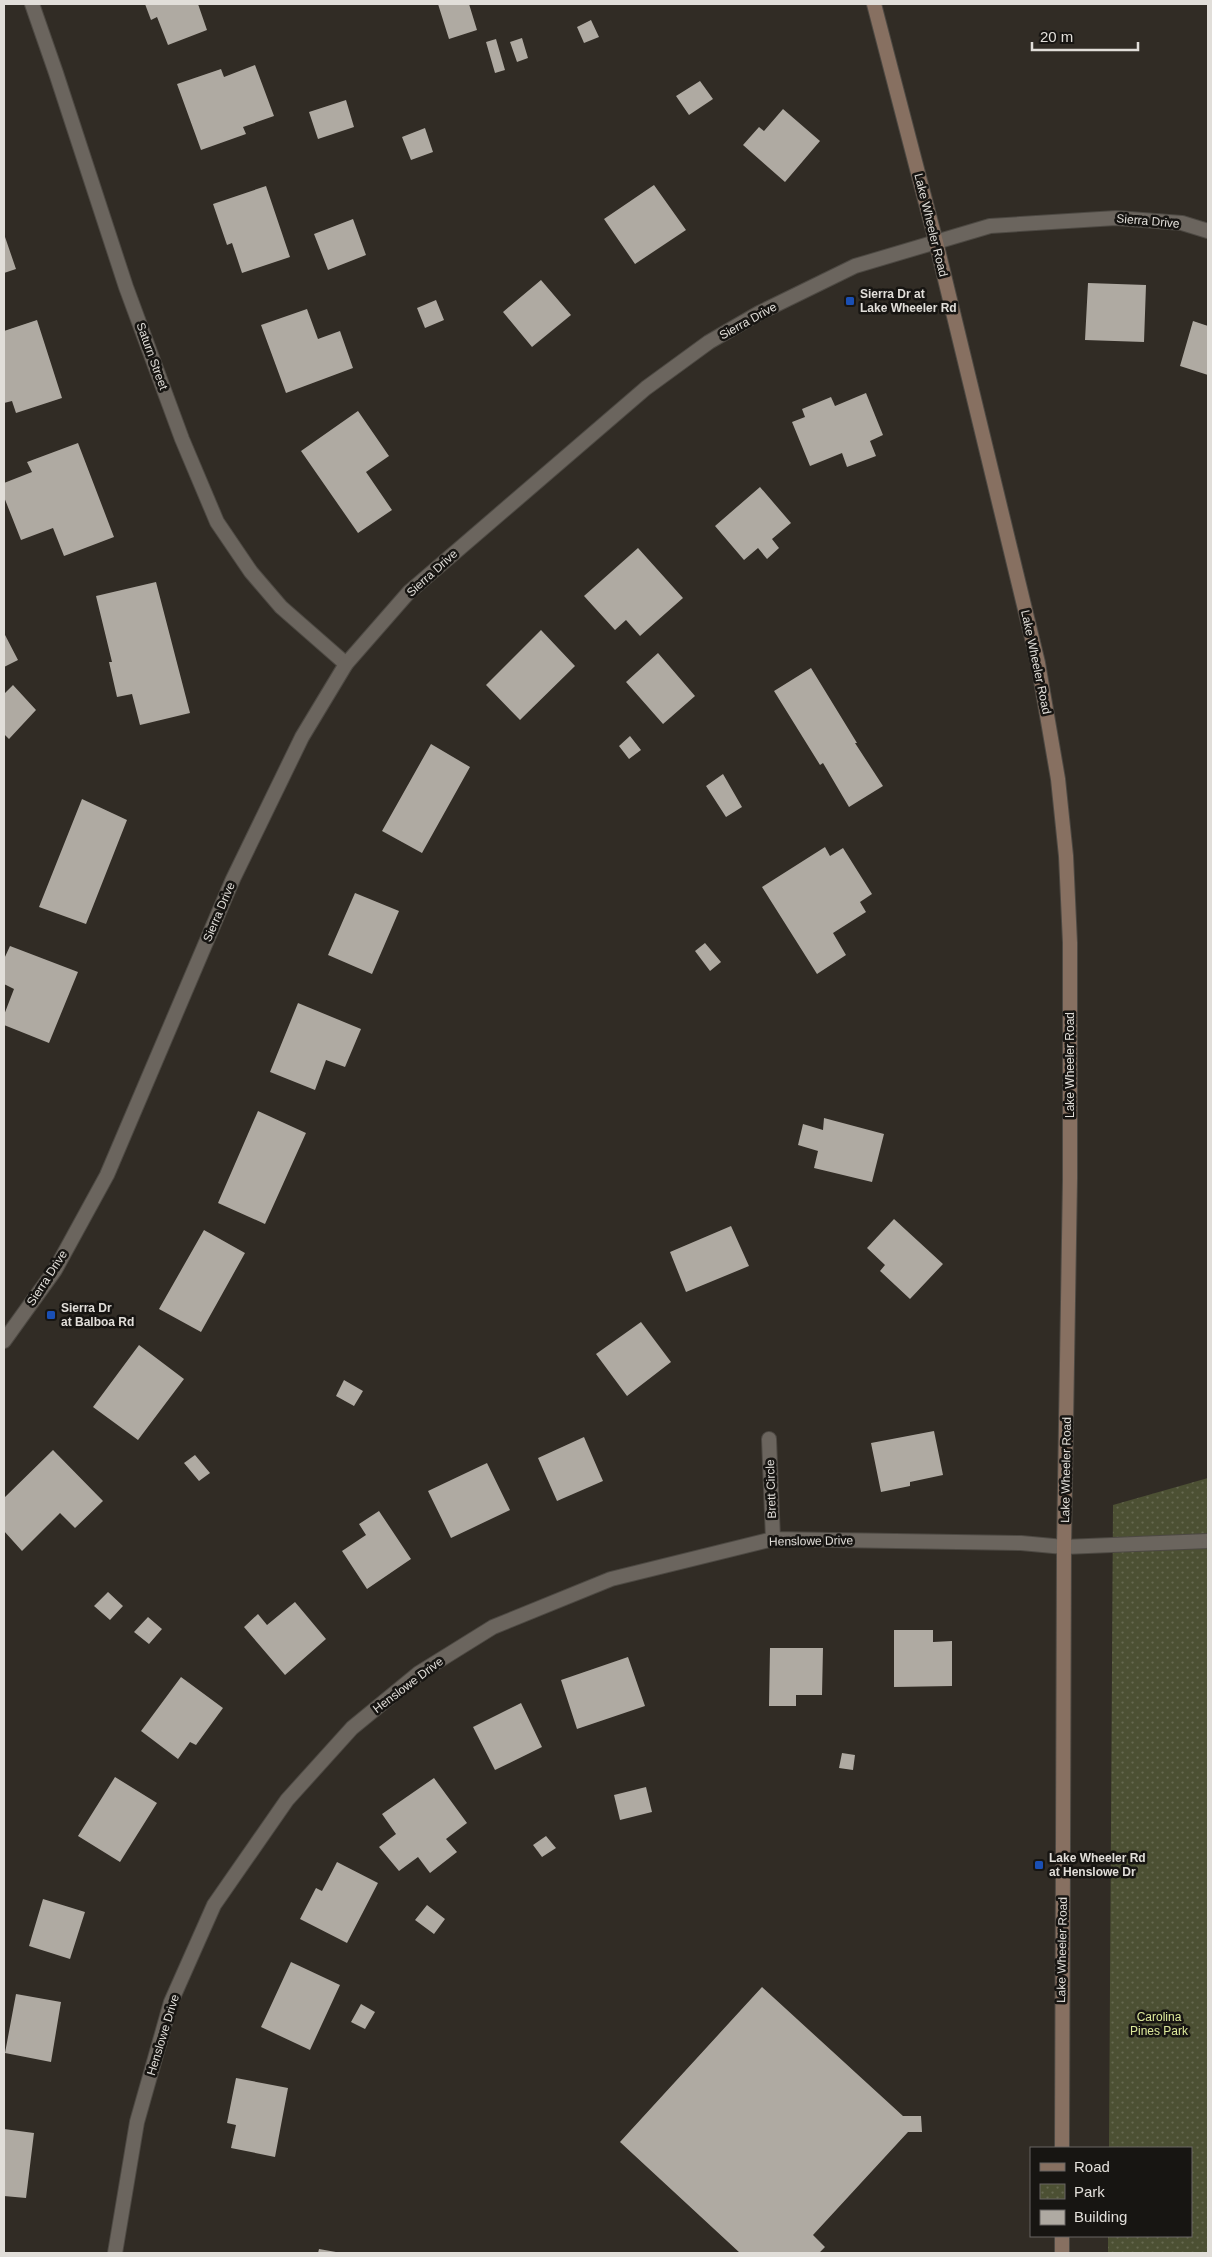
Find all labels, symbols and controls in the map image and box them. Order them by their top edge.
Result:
scale bar [1032,20,1138,52]
text: 20 m [1040,28,1073,45]
street label: Lake Wheeler Road [911,172,951,278]
street label: Sierra Drive [1116,211,1180,231]
place label: Sierra Dr at Lake Wheeler Rd [860,287,957,315]
marker: Sierra Dr at Lake Wheeler Rd [844,295,856,307]
street label: Sierra Drive [717,299,779,342]
street label: Saturn Street [133,320,171,392]
street label: Sierra Drive [404,546,460,599]
street label: Lake Wheeler Road [1018,609,1054,715]
street label: Sierra Drive [200,880,238,944]
street label: Lake Wheeler Road [1063,1012,1077,1118]
street label: Sierra Drive [24,1247,70,1308]
place label: Sierra Dr at Balboa Rd [61,1301,134,1329]
marker: Sierra Dr at Balboa Rd [45,1309,57,1321]
street label: Lake Wheeler Road [1058,1417,1074,1523]
street label: Brett Circle [763,1459,779,1519]
street label: Henslowe Drive [769,1533,853,1549]
street label: Henslowe Drive [370,1654,446,1716]
place label: Lake Wheeler Rd at Henslowe Dr [1049,1851,1146,1879]
marker: Lake Wheeler Rd at Henslowe Dr [1033,1859,1045,1871]
street label: Lake Wheeler Road [1054,1897,1070,2003]
street label: Henslowe Drive [144,1992,182,2077]
park label: Carolina Pines Park [1130,2010,1189,2038]
legend [1030,2147,1192,2237]
text: Road [1074,2158,1110,2175]
text: Park [1074,2183,1105,2200]
text: Building [1074,2208,1127,2225]

